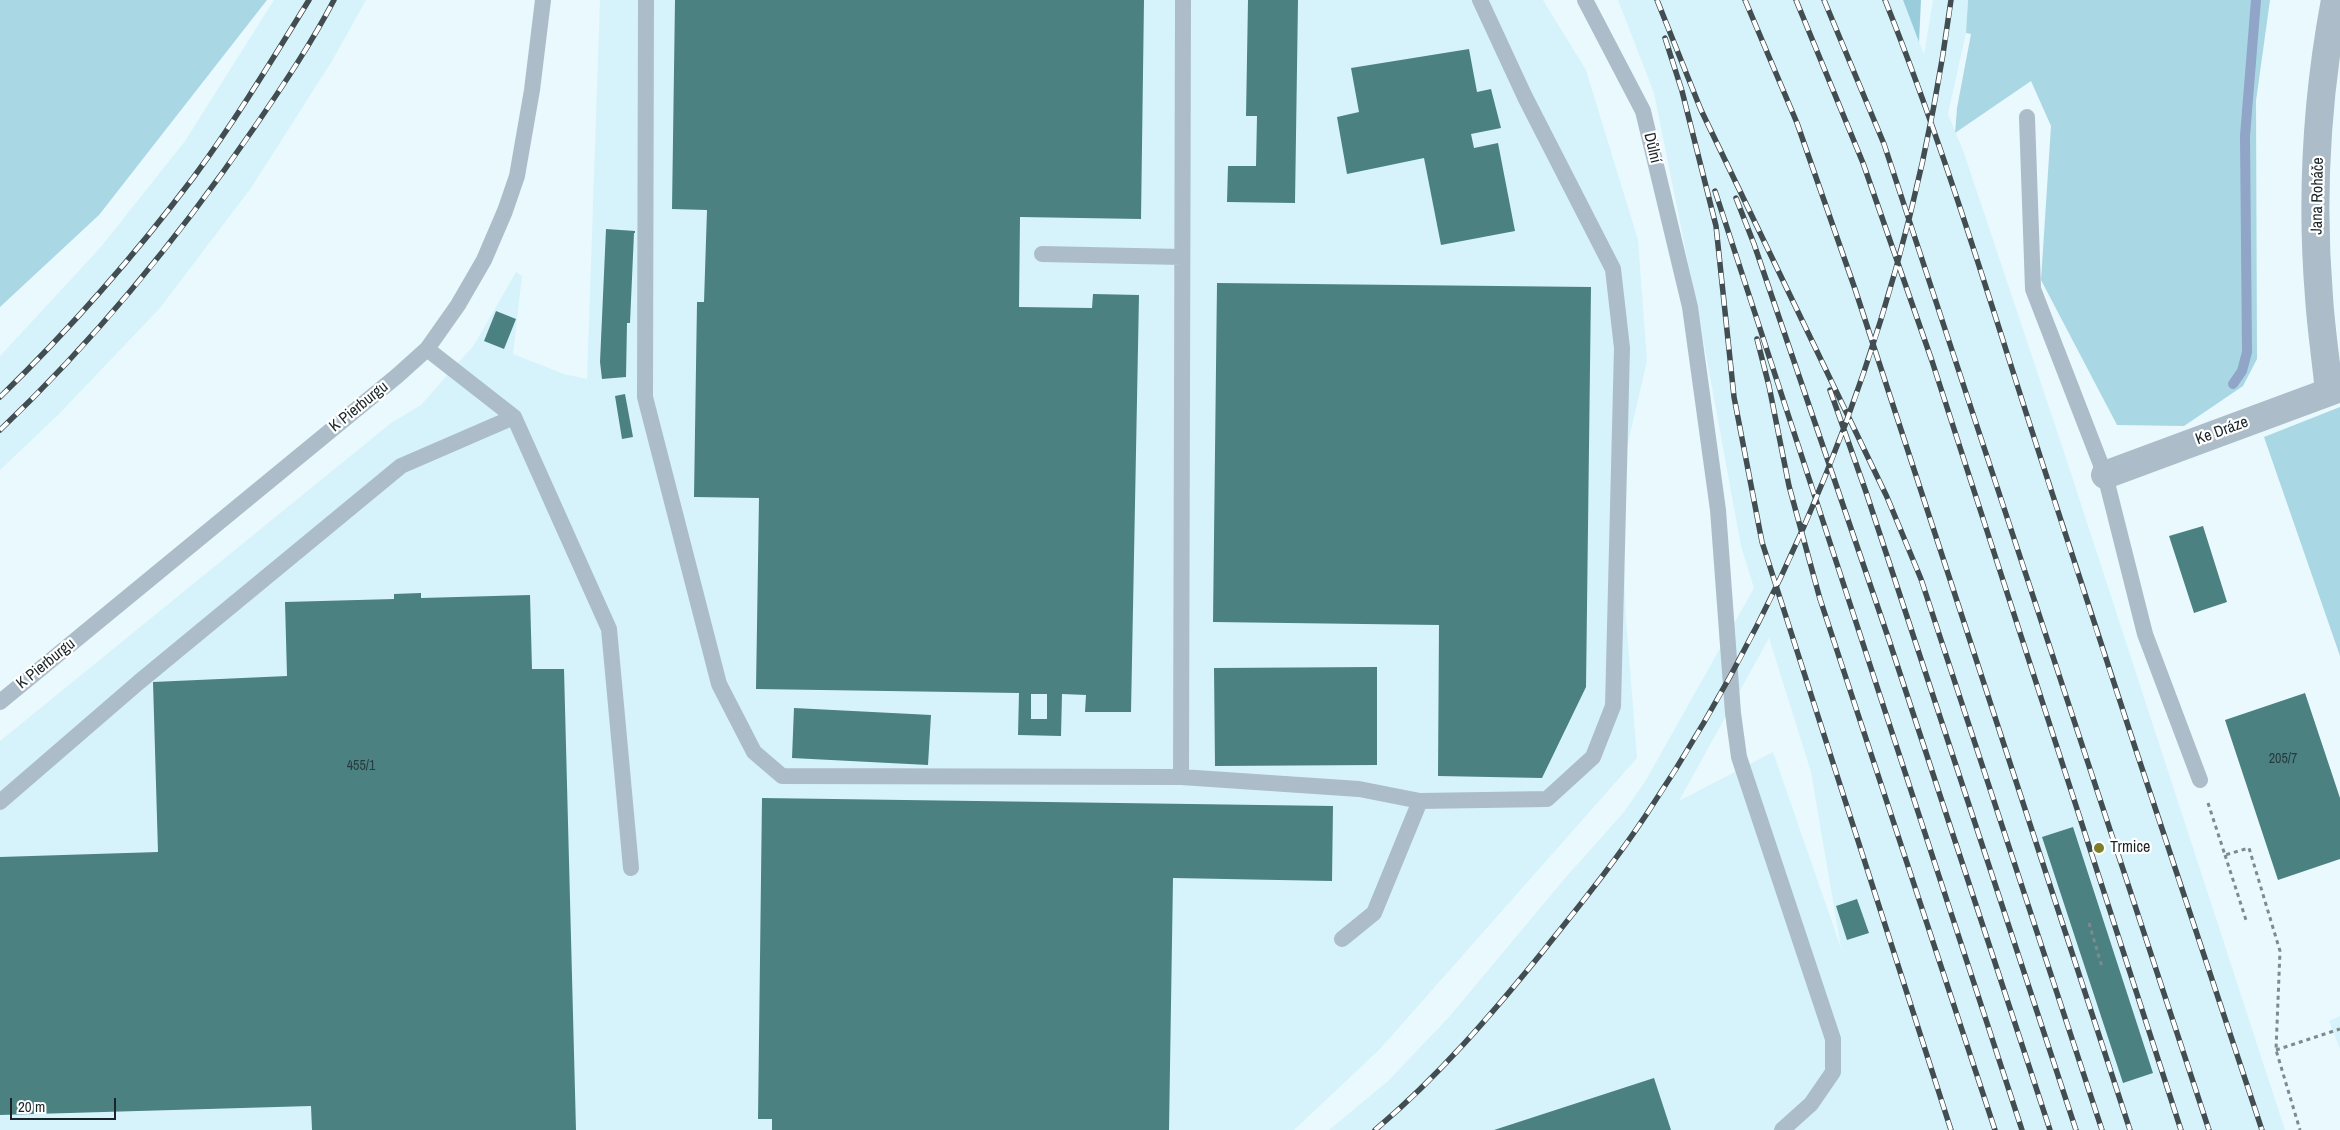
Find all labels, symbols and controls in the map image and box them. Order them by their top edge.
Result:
street label: Důlní [1639,131,1665,165]
street label: Jana Roháče [2308,157,2328,235]
street label: K Pierburgu [326,378,392,436]
street label: Ke Dráze [2193,413,2251,449]
street label: K Pierburgu [13,635,79,693]
house number: 205/7 [2269,751,2297,767]
house number: 455/1 [347,758,375,774]
place label: Trmice [2110,838,2150,858]
marker: Trmice [2092,841,2106,855]
scale bar [12,1088,119,1120]
text: 20 m [18,1096,45,1117]

